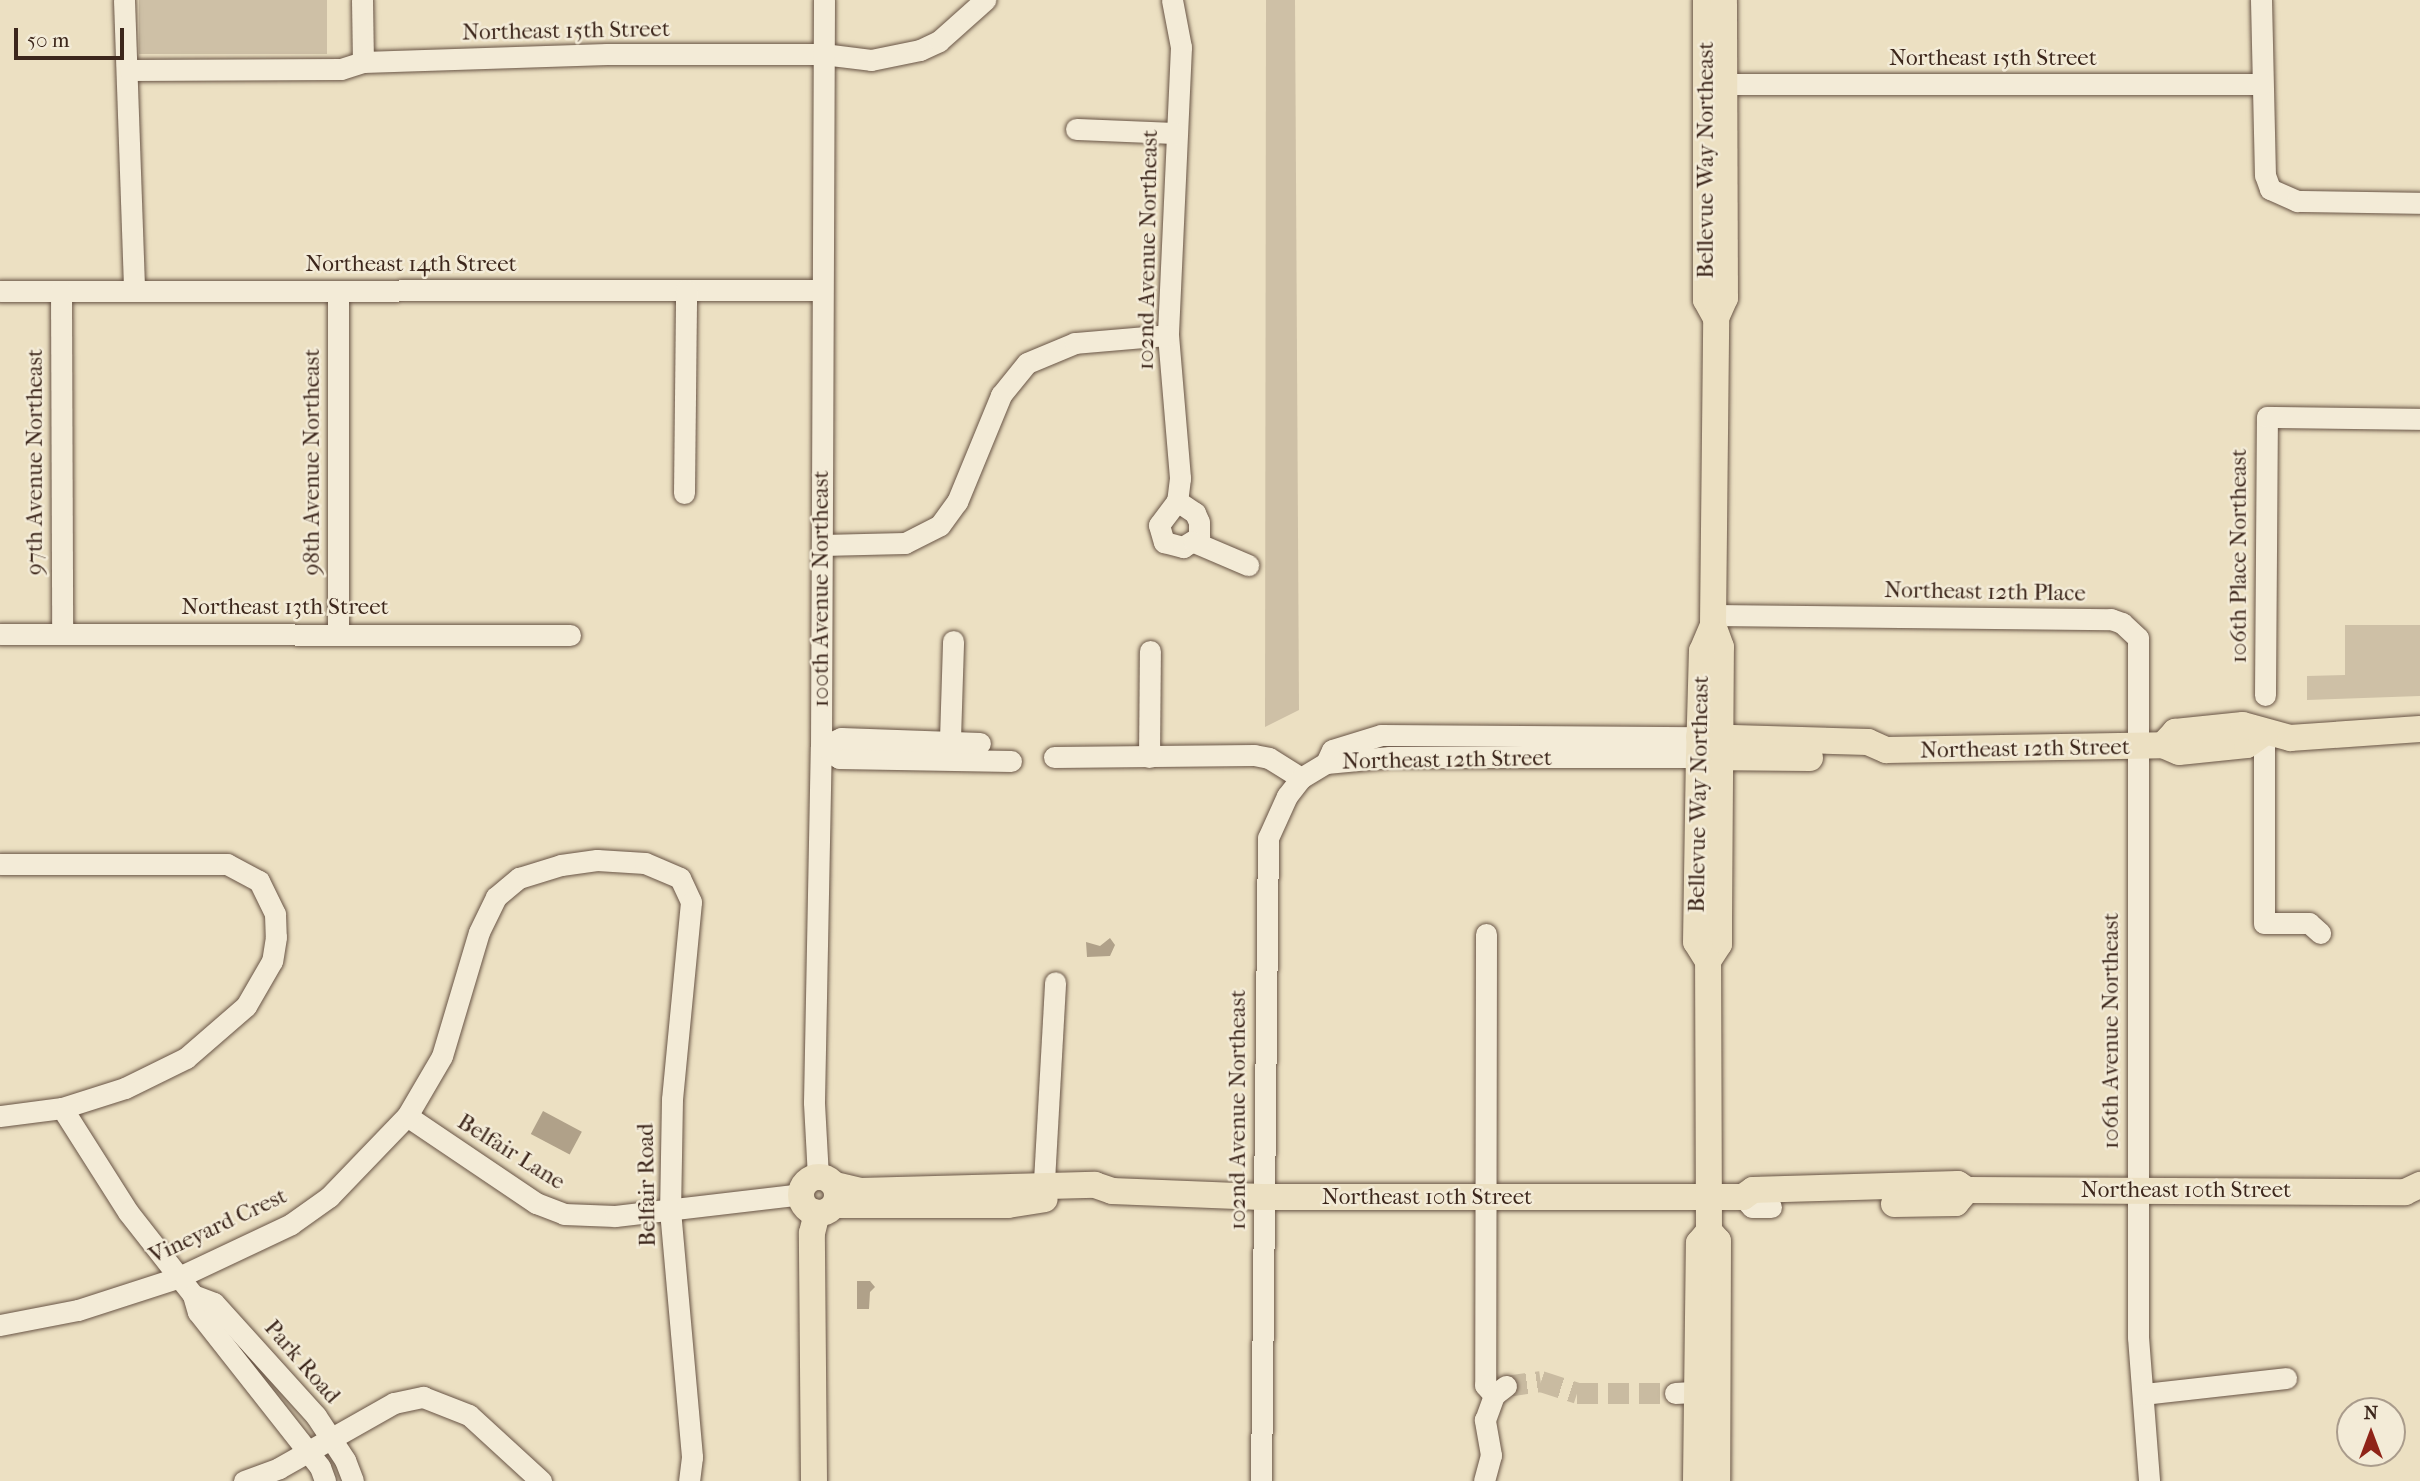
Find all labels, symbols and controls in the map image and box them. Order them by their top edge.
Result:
scale bar [18,14,128,58]
street label: Northeast 15th Street [462,15,670,47]
text: 50 m [27,28,70,52]
street label: Bellevue Way Northeast [1692,41,1720,279]
street label: Northeast 15th Street [1889,44,2097,72]
street label: 102nd Avenue Northeast [1132,129,1164,371]
street label: Northeast 14th Street [305,250,517,278]
street label: 98th Avenue Northeast [298,348,326,576]
street label: 97th Avenue Northeast [21,349,49,575]
street label: 106th Place Northeast [2225,449,2253,663]
street label: 100th Avenue Northeast [807,471,835,707]
street label: Northeast 12th Place [1884,576,2086,608]
street label: Northeast 13th Street [181,593,389,621]
street label: Bellevue Way Northeast [1683,675,1715,913]
street label: Northeast 12th Street [1920,733,2130,765]
street label: Northeast 12th Street [1342,744,1552,776]
street label: 106th Avenue Northeast [2097,913,2125,1149]
street label: 102nd Avenue Northeast [1224,990,1252,1230]
street label: Belfair Lane [452,1108,570,1196]
street label: Belfair Road [632,1123,662,1247]
street label: Northeast 10th Street [2081,1176,2291,1204]
street label: Vineyard Crest [145,1182,291,1270]
street label: Northeast 10th Street [1322,1183,1532,1211]
street label: Park Road [258,1315,346,1409]
north arrow [2336,1397,2406,1467]
text: N [2364,1402,2378,1424]

